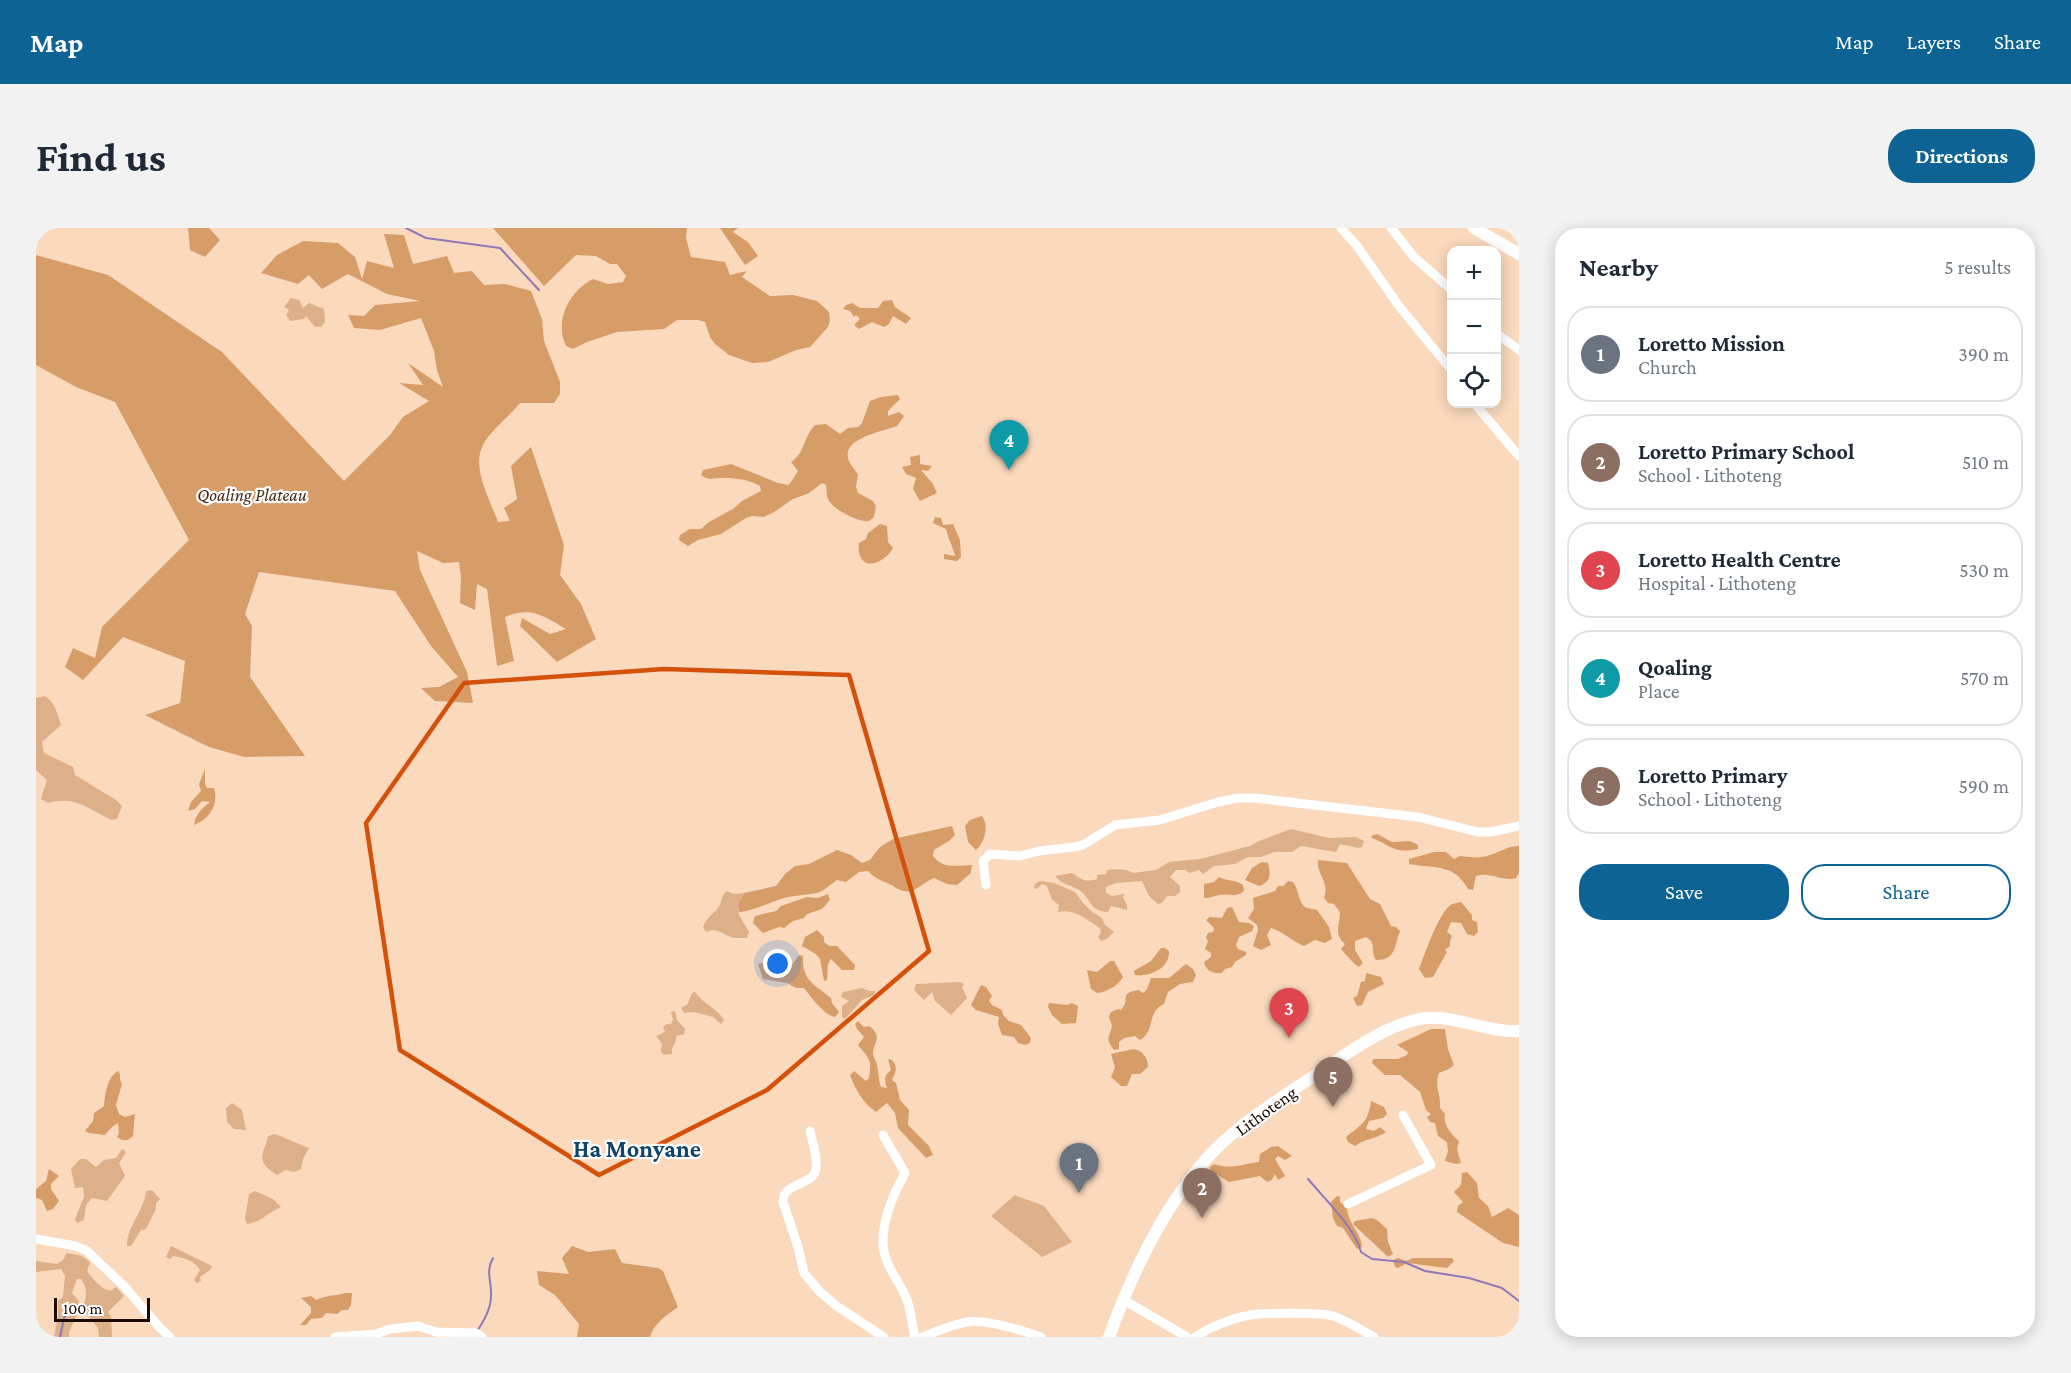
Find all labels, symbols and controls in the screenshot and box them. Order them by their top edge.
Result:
text: Map [30,27,83,58]
text: Map [1835,30,1874,54]
text: Layers [1907,30,1961,54]
text: Share [1994,30,2041,54]
button: Directions [1888,129,2035,183]
text: Find us [36,133,166,180]
map controls [1447,246,1501,408]
button: + [1447,246,1501,300]
text: Nearby [1579,253,1658,282]
text: 5 results [1944,256,2011,278]
button: − [1447,300,1501,354]
text: Loretto Mission [1638,331,1785,356]
text: 1 [1597,343,1604,365]
text: 390 m [1958,343,2009,365]
button: locate [1447,354,1501,408]
text: Church [1638,356,1697,378]
pin: 4 [990,420,1028,470]
text: Loretto Primary School [1638,439,1854,464]
text: 2 [1595,451,1606,473]
text: 510 m [1962,451,2009,473]
text: School · Lithoteng [1638,464,1782,486]
park label: Qoaling Plateau [197,485,307,505]
text: Loretto Health Centre [1638,547,1841,572]
text: 3 [1596,559,1605,581]
text: 530 m [1959,559,2009,581]
text: Hospital · Lithoteng [1638,572,1796,594]
text: Qoaling [1638,655,1712,680]
text: 4 [1595,667,1606,689]
text: 570 m [1960,667,2009,689]
text: Place [1638,680,1680,702]
text: Loretto Primary [1638,763,1787,788]
text: 5 [1596,775,1605,797]
text: 590 m [1959,775,2009,797]
text: School · Lithoteng [1638,788,1782,810]
button: Save [1579,864,1789,920]
button: Share [1801,864,2011,920]
your location [763,949,792,978]
pin: 3 [1270,988,1308,1038]
pin: 5 [1314,1058,1352,1107]
street label: Lithoteng [1232,1082,1301,1140]
district label: Ha Monyane [573,1135,701,1162]
pin: 1 [1060,1144,1098,1193]
pin: 2 [1182,1168,1222,1218]
scale bar [54,1295,150,1322]
text: 100 m [63,1300,102,1317]

